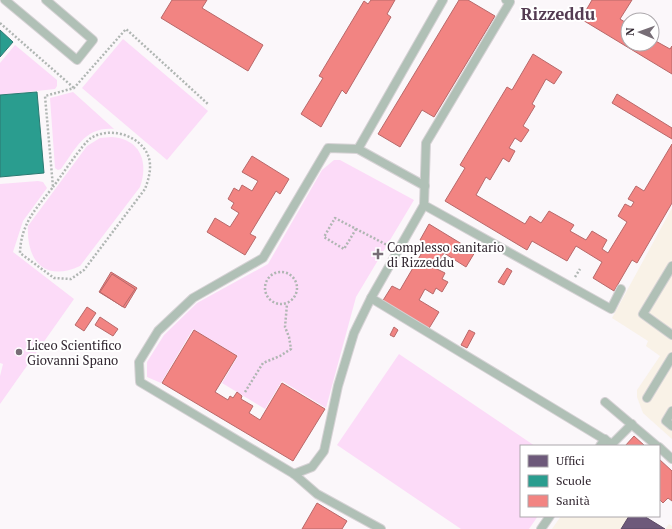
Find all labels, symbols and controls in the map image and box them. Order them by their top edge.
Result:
district label: Rizzeddu [521,2,596,25]
north arrow [620,12,660,52]
text: N [623,27,637,36]
place label: Complesso sanitario di Rizzeddu [387,238,504,271]
marker: Complesso sanitario di Rizzeddu [372,248,384,260]
place label: Liceo Scientifico Giovanni Spano [27,336,122,369]
marker: Liceo Scientifico Giovanni Spano [14,347,24,357]
legend [520,445,660,517]
text: Uffici [556,453,585,468]
text: Scuole [556,473,591,488]
text: Sanità [556,493,590,508]

